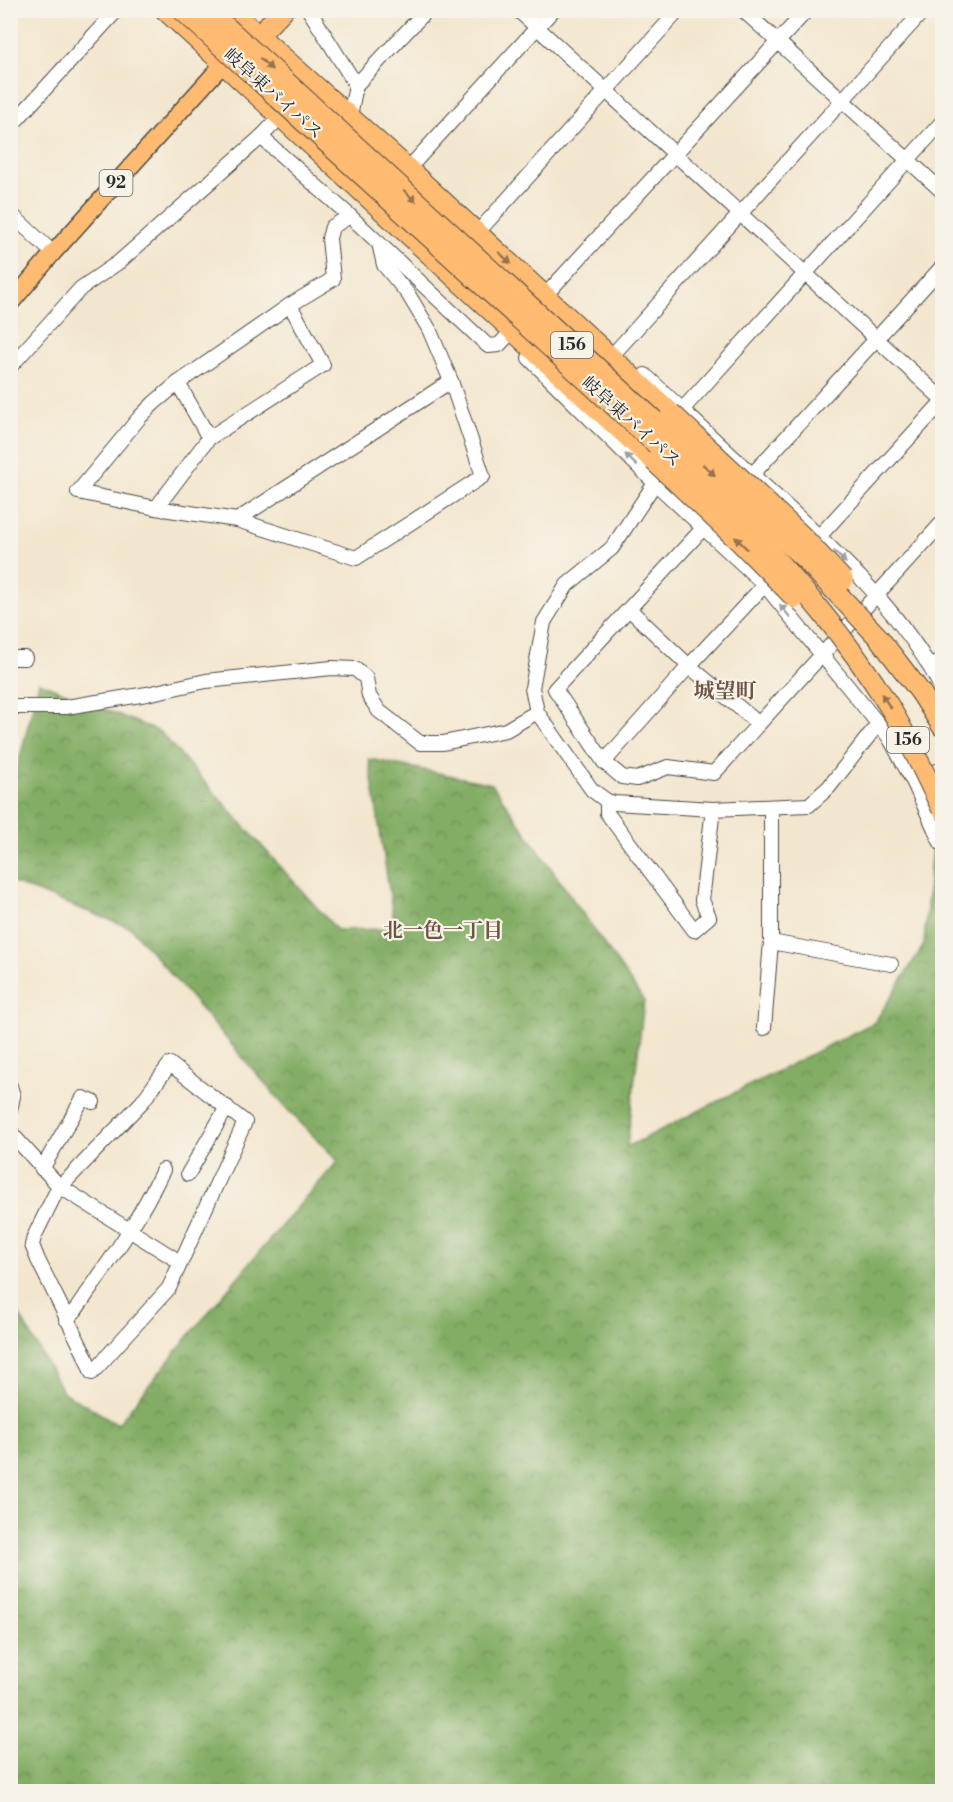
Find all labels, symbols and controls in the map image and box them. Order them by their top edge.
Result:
street label: 岐阜東バイパス [219,43,327,145]
one-way arrow [259,57,274,71]
road number: 92 [100,170,132,196]
one-way arrow [402,189,417,202]
one-way arrow [497,251,512,264]
road number: 156 [551,332,593,358]
street label: 岐阜東バイパス [577,371,685,473]
one-way arrow [625,453,639,467]
one-way arrow [701,463,716,477]
one-way arrow [734,536,749,550]
one-way arrow [832,550,847,564]
one-way arrow [780,603,792,618]
district label: 城望町 [694,679,757,705]
one-way arrow [880,693,891,709]
road number: 156 [887,727,929,753]
district label: 北一色一丁目 [383,919,503,944]

